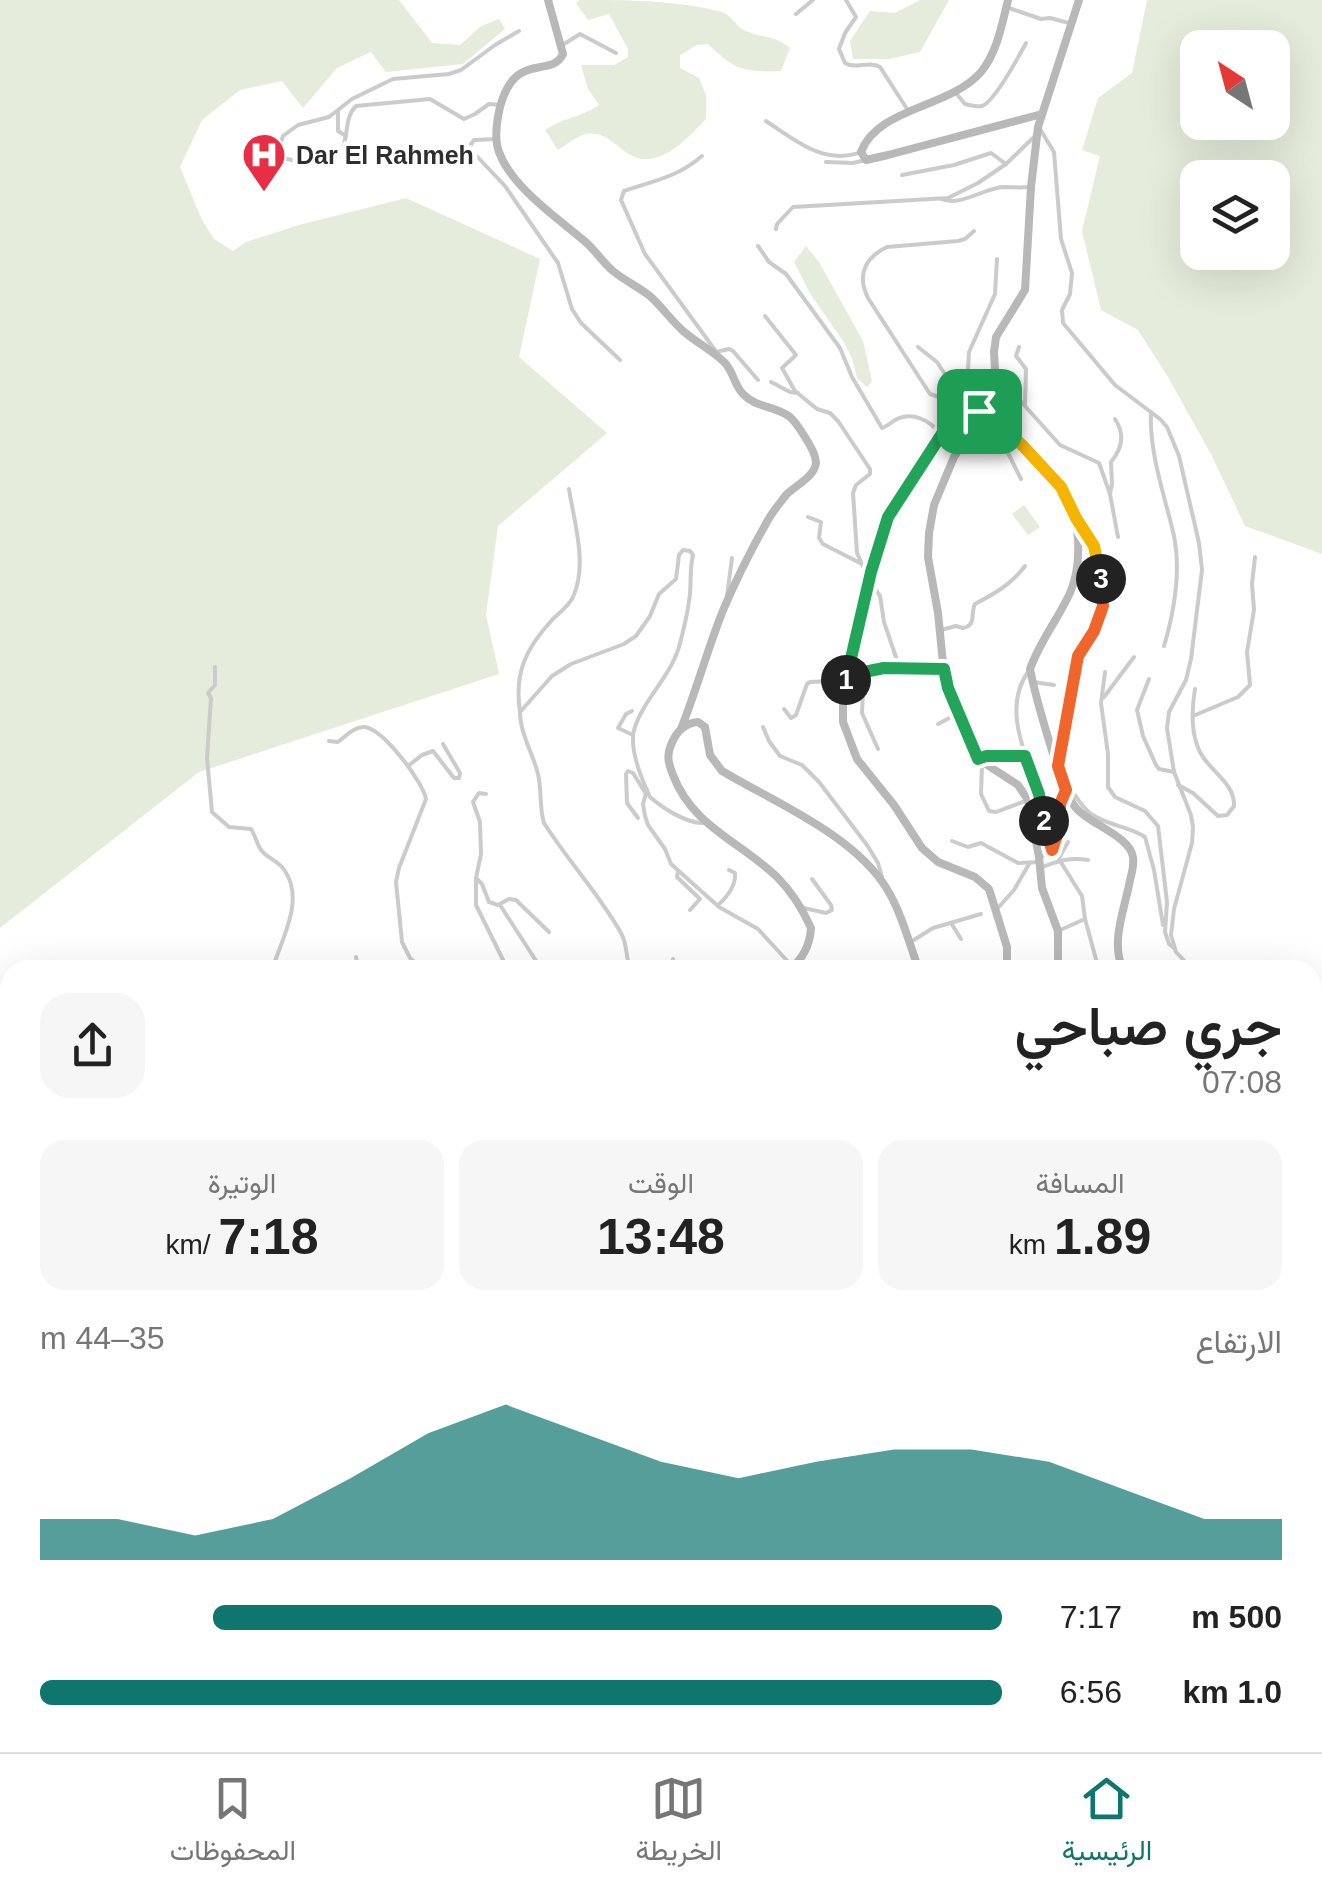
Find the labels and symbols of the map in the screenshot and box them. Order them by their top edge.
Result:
north arrow [1180,30,1290,140]
hospital icon: Dar El Rahmeh [241,132,287,193]
place label: Dar El Rahmeh [296,141,474,169]
pin [937,369,1022,454]
pin: 3 [1076,554,1126,604]
pin: 1 [821,655,871,705]
pin: 2 [1019,796,1069,846]

